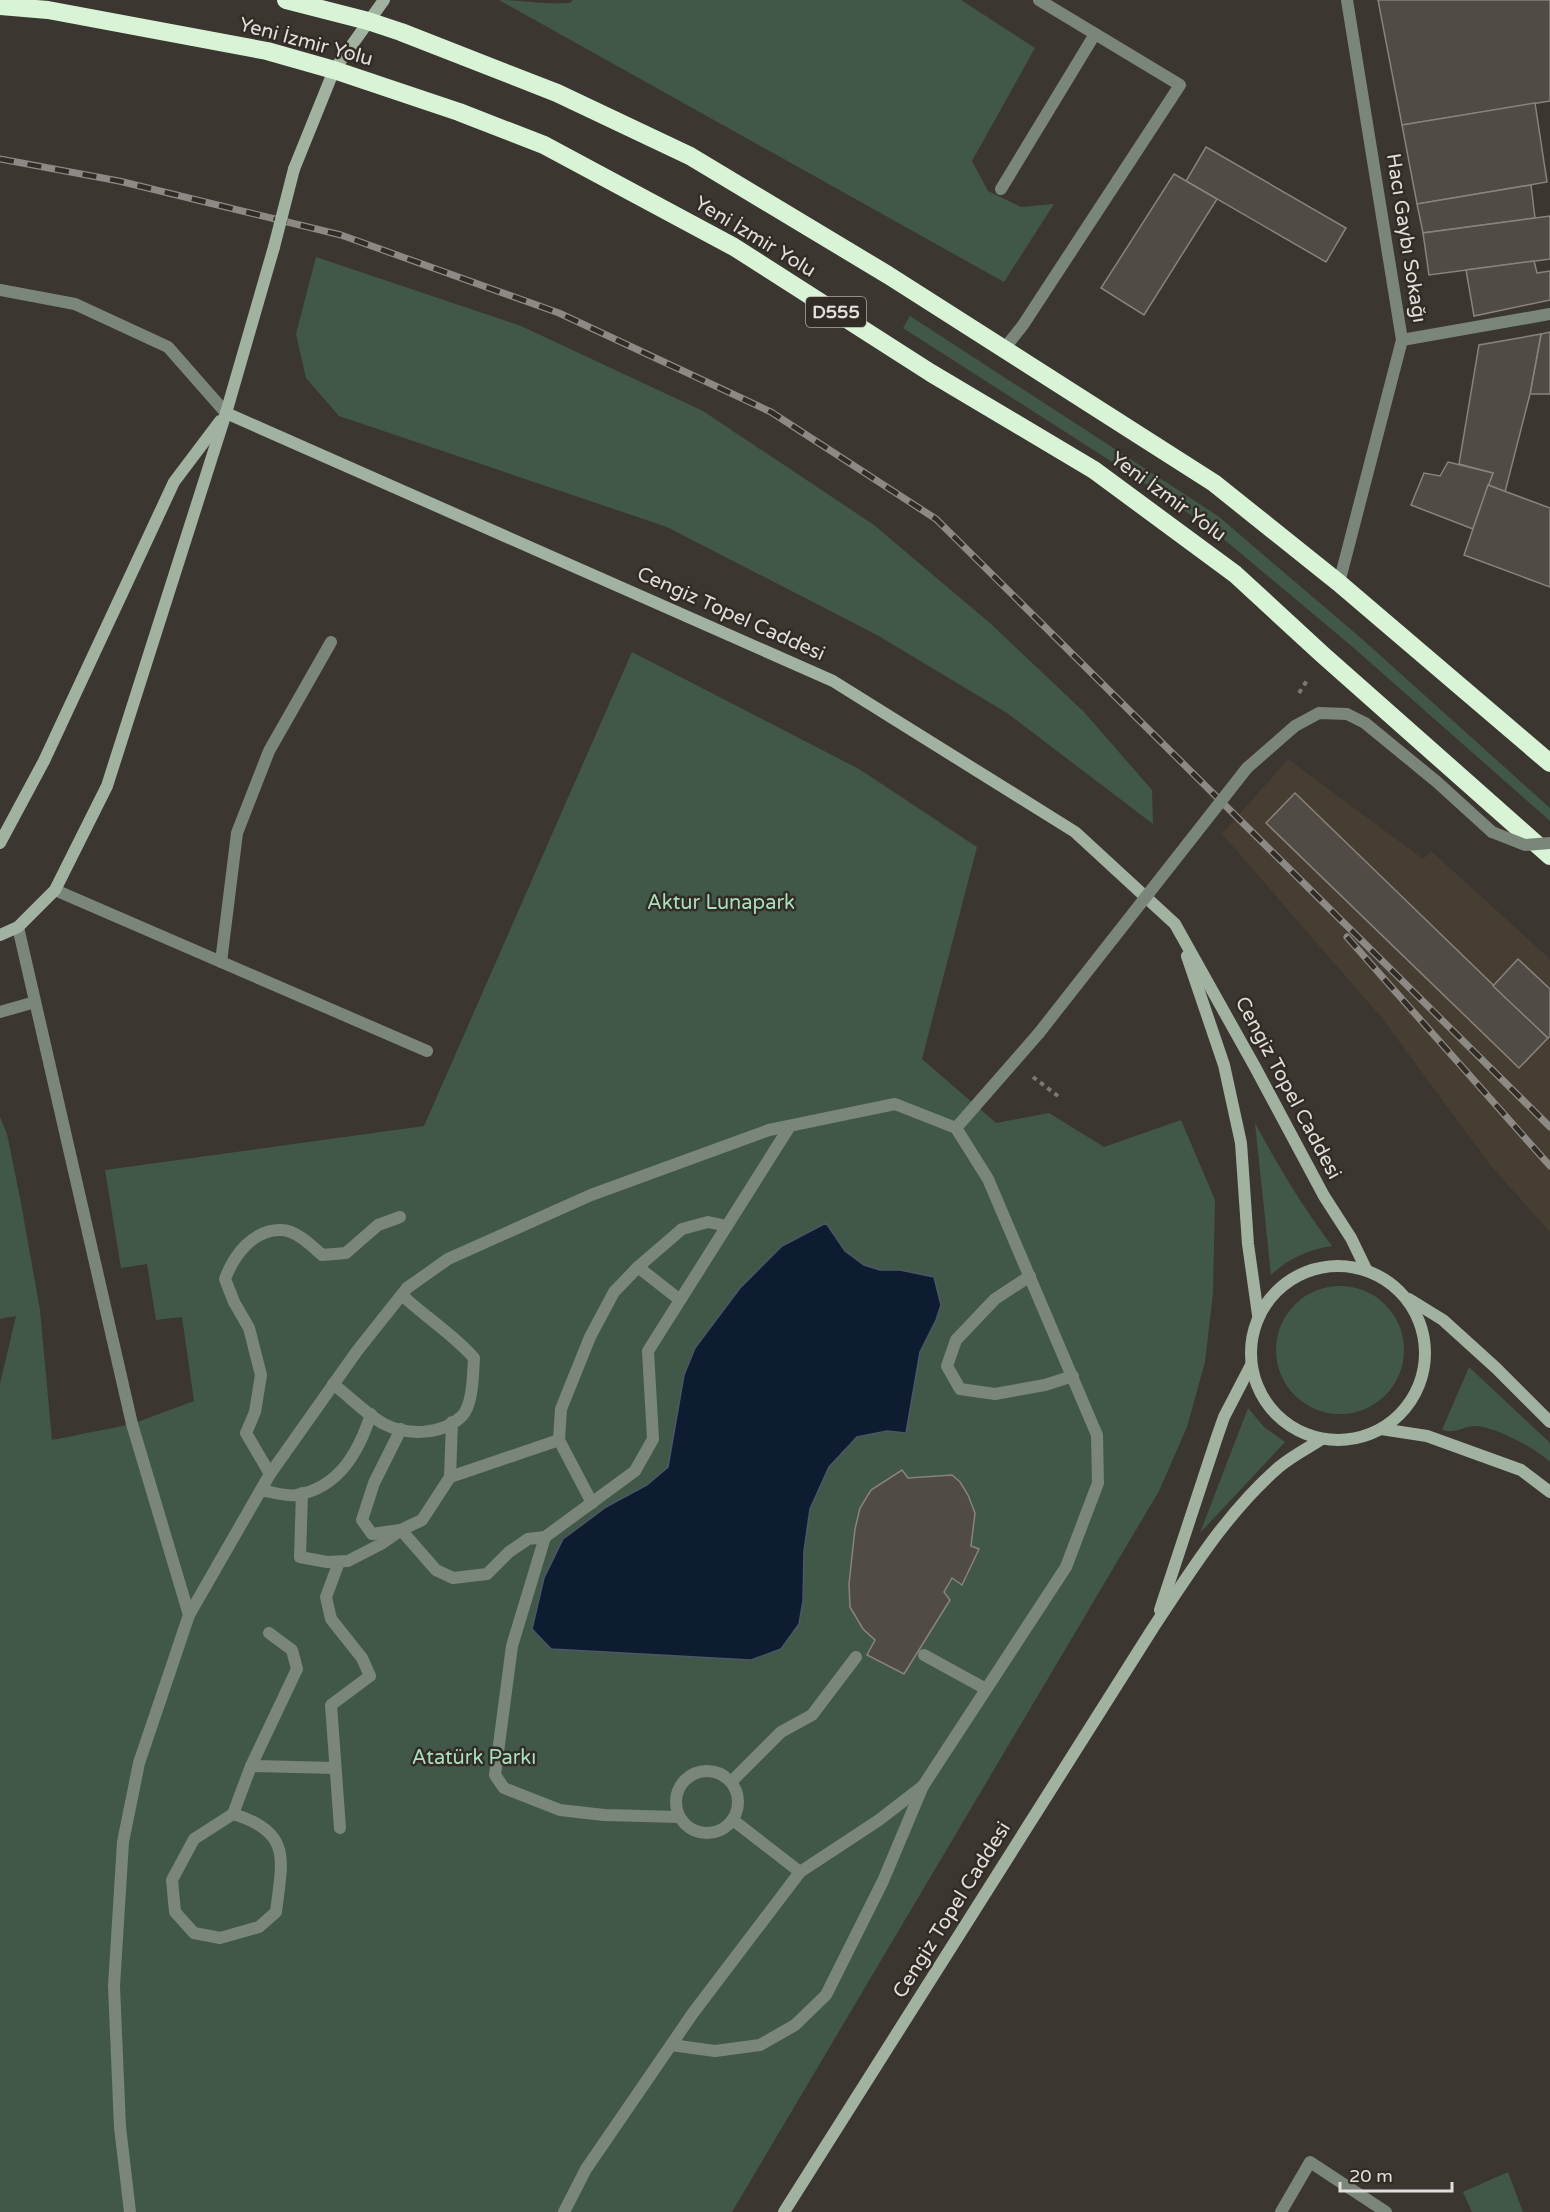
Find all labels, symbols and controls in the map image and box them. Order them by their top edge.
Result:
street label: Yeni İzmir Yolu [237,13,375,71]
street label: Hacı Gaybı Sokağı [1381,152,1431,324]
street label: Yeni İzmir Yolu [690,191,820,283]
road number: D555 [806,297,866,327]
street label: Yeni İzmir Yolu [1105,447,1231,547]
street label: Cengiz Topel Caddesi [633,562,829,666]
park label: Aktur Lunapark [647,891,795,915]
street label: Cengiz Topel Caddesi [1230,993,1346,1183]
park label: Atatürk Parkı [412,1746,536,1770]
street label: Cengiz Topel Caddesi [888,1817,1016,2003]
scale bar [1340,2155,1452,2193]
text: 20 m [1349,2165,1393,2187]

